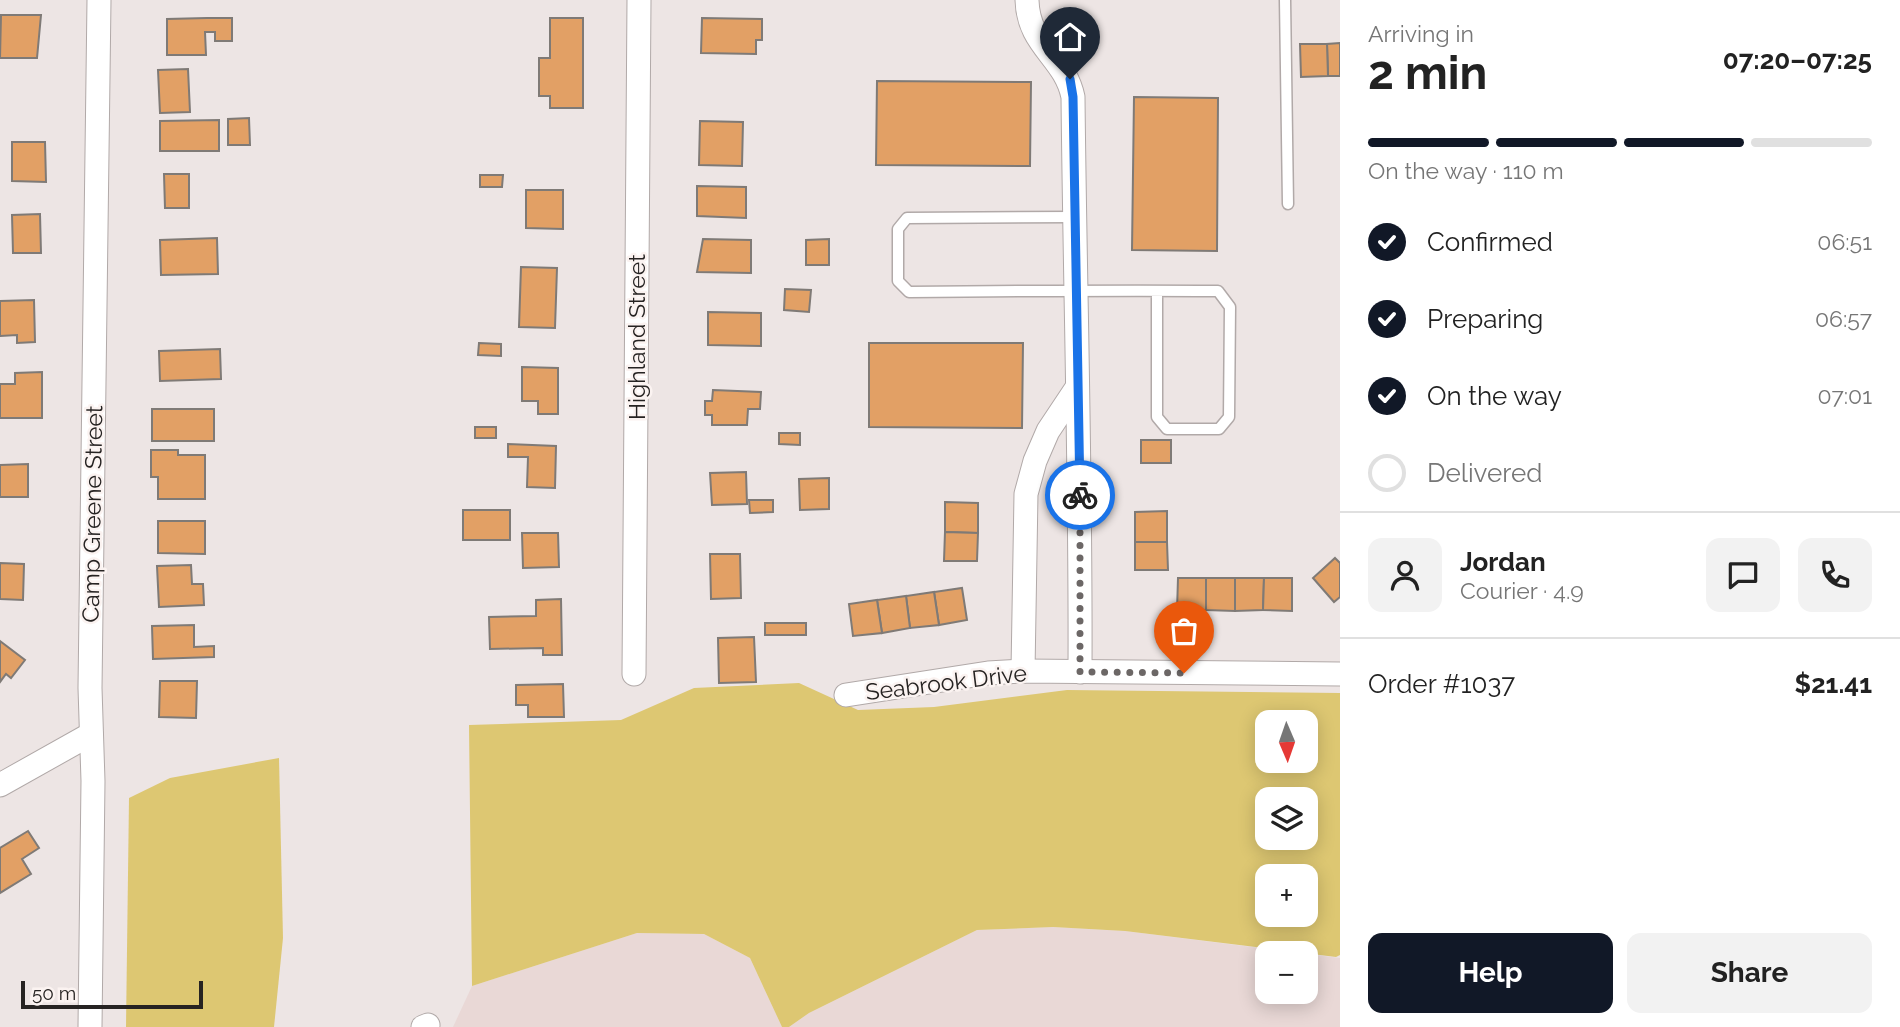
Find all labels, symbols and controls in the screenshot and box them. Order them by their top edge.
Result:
pin [1040,7,1100,79]
icon: home [1051,18,1089,56]
text: Arriving in [1368,20,1474,47]
text: 07:20–07:25 [1723,45,1872,75]
text: 2 min [1368,46,1487,100]
text: On the way · 110 m [1368,157,1564,184]
icon: check [1368,223,1406,261]
text: Confirmed [1427,227,1553,257]
text: 06:51 [1817,228,1872,255]
street label: Highland Street [623,254,650,420]
icon: check [1368,300,1406,338]
text: Preparing [1427,304,1543,334]
text: 06:57 [1815,305,1872,332]
icon: check [1368,377,1406,415]
text: On the way [1427,381,1562,411]
text: 07:01 [1818,382,1872,409]
street label: Camp Greene Street [77,405,107,623]
text: Delivered [1427,458,1542,488]
courier [1045,460,1115,530]
icon: bike [1061,476,1099,514]
button: person [1368,538,1442,612]
button: chat [1706,538,1780,612]
button: phone [1798,538,1872,612]
text: Jordan [1460,547,1546,577]
text: Courier · 4.9 [1460,577,1584,604]
pin [1154,601,1214,673]
icon: bag [1165,612,1203,650]
street label: Seabrook Drive [864,659,1028,705]
text: Order #1037 [1368,669,1515,699]
text: $21.41 [1794,669,1872,699]
north arrow [1255,710,1318,774]
map controls [1255,710,1318,1004]
button: layers [1255,787,1318,850]
button: + [1255,864,1318,927]
button: Help [1368,933,1613,1013]
button: Share [1627,933,1872,1013]
button: − [1255,941,1318,1004]
scale bar [21,978,203,1010]
text: 50 m [32,982,76,1004]

